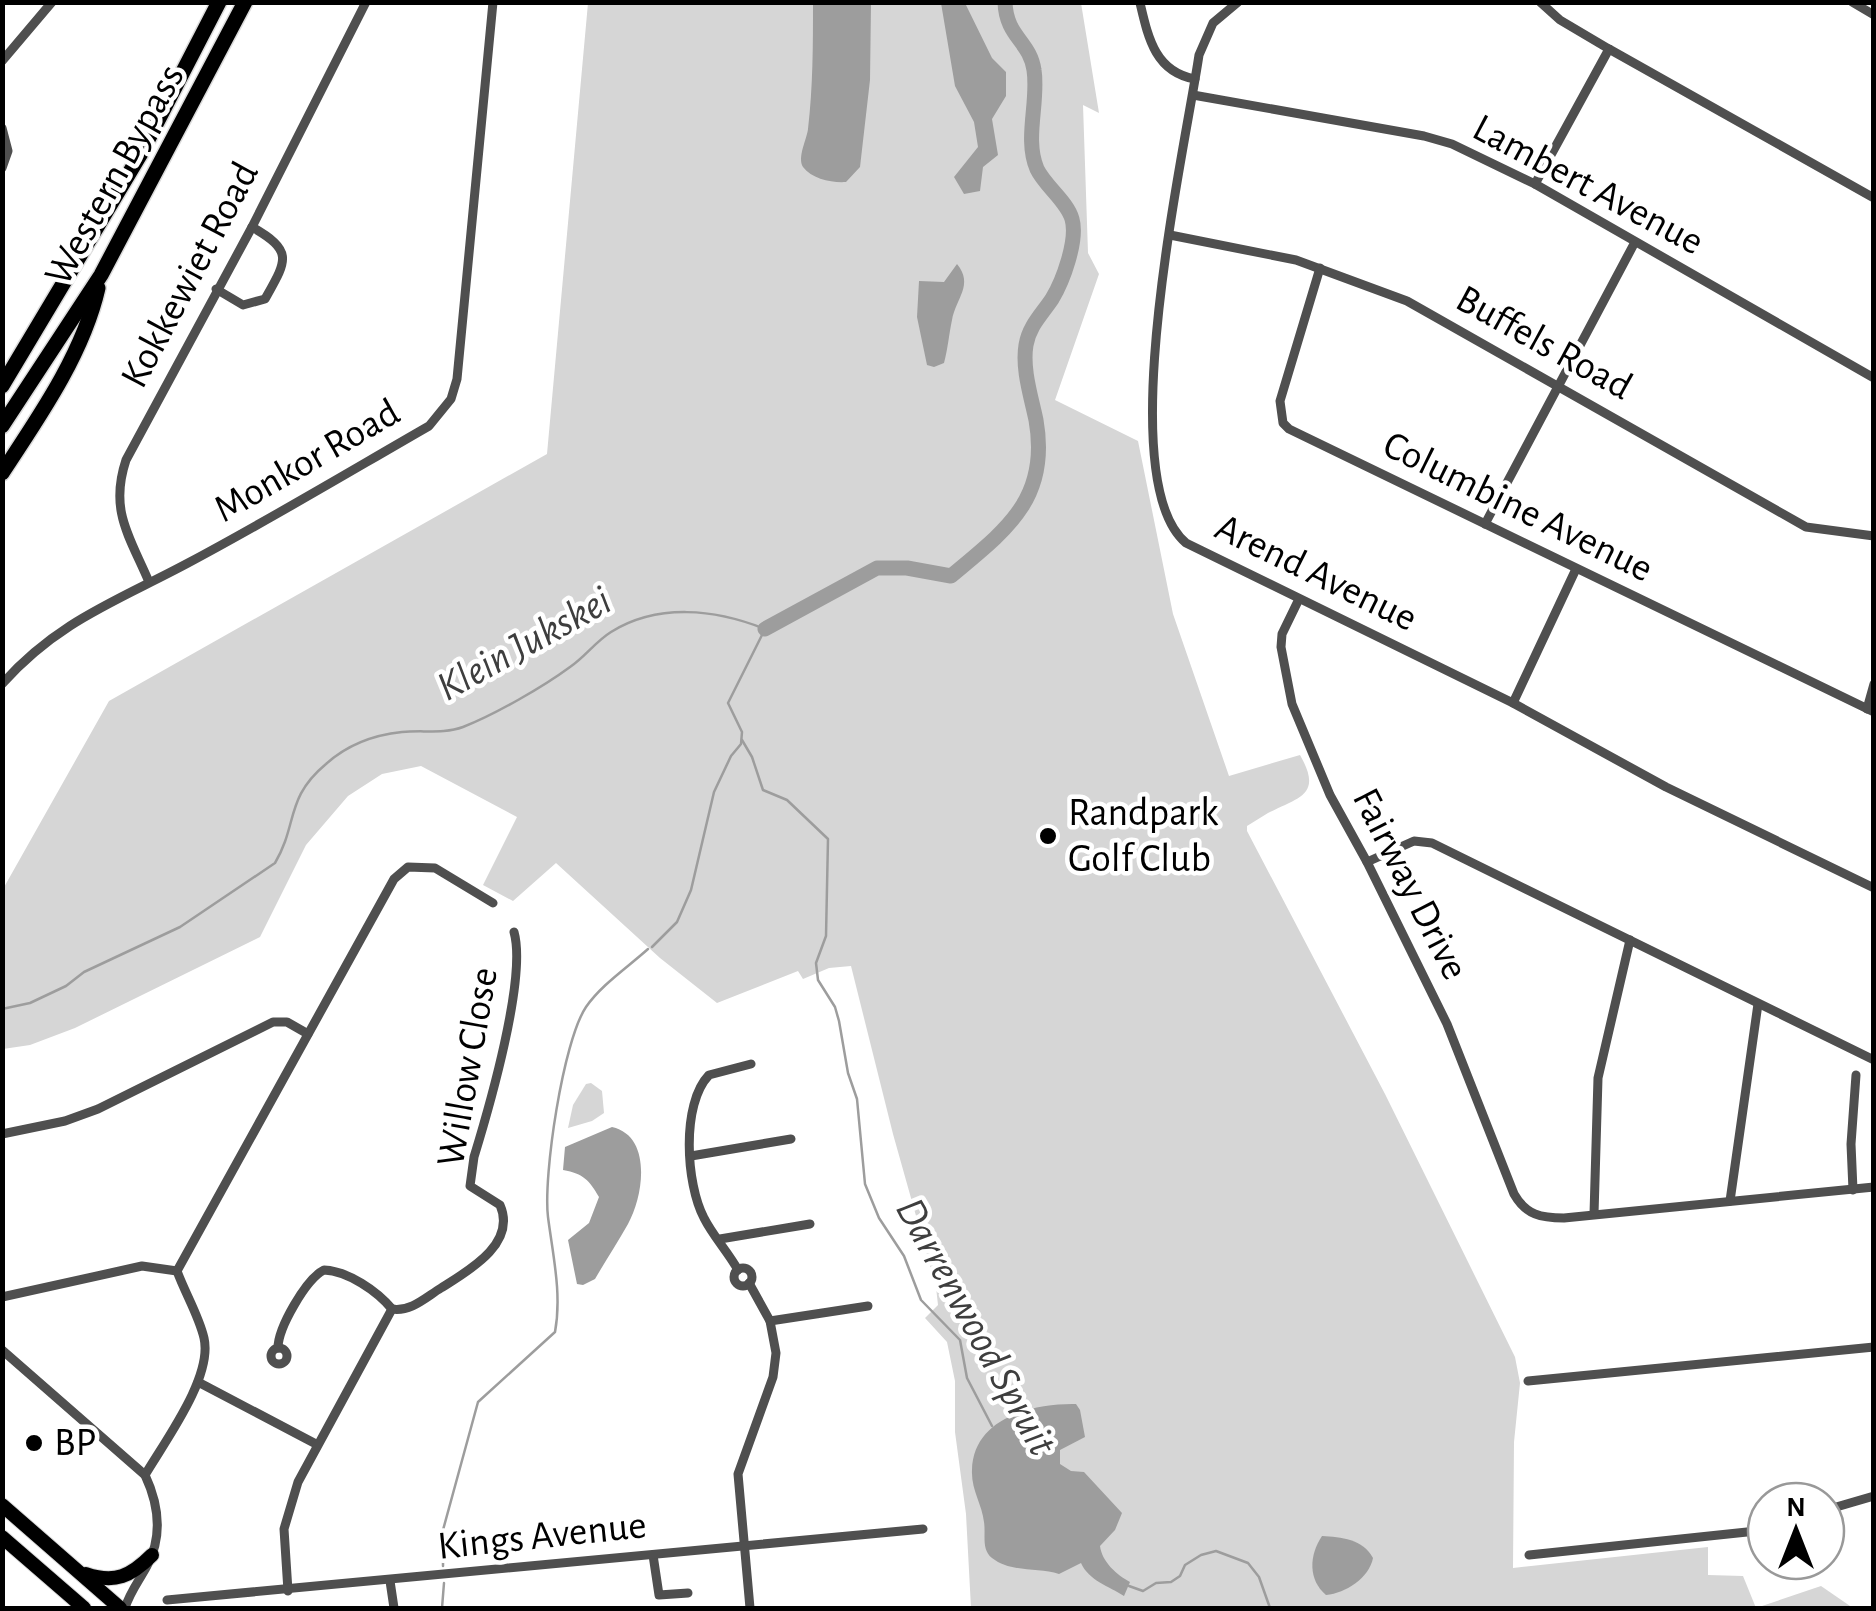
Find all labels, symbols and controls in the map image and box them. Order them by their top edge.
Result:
street label: Western Bypass [38,58,192,292]
street label: Lambert Avenue [1466,108,1710,262]
street label: Kokkewiet Road [114,156,266,394]
street label: Buffels Road [1449,278,1639,408]
street label: Monkor Road [208,392,406,530]
street label: Columbine Avenue [1377,425,1659,589]
street label: Arend Avenue [1209,507,1423,639]
water label: Klein Jukskei [430,579,618,709]
street label: Fairway Drive [1345,782,1475,986]
place label: Randpark Golf Club [1068,793,1218,879]
marker: Randpark Golf Club [1037,825,1059,847]
street label: Willow Close [431,964,505,1170]
water label: Darrenwood Spruit [887,1191,1064,1463]
place label: BP [54,1423,96,1463]
marker: BP [23,1432,45,1454]
north arrow [1746,1481,1846,1581]
text: N [1786,1494,1806,1522]
street label: Kings Avenue [436,1505,648,1567]

